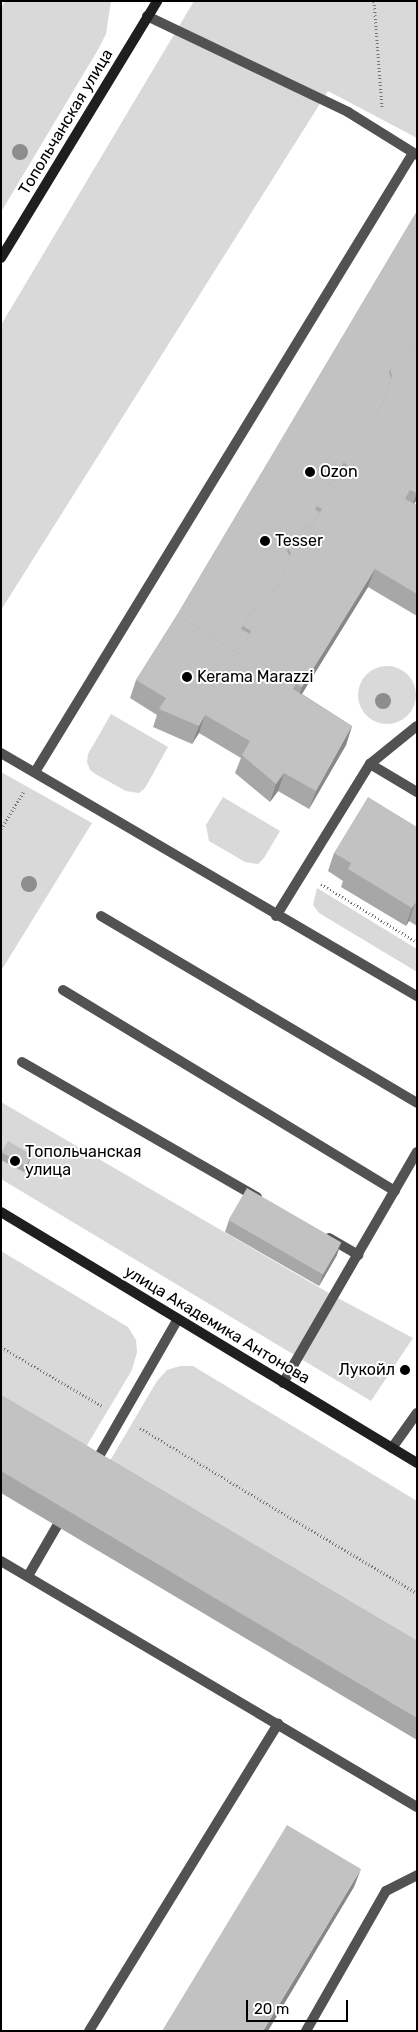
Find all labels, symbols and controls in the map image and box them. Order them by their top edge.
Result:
street label: Топольчанская улица [15,46,117,198]
place label: Ozon [320,462,358,482]
marker: Ozon [304,466,316,478]
place label: Tesser [275,531,323,551]
marker: Tesser [259,535,271,547]
place label: Kerama Marazzi [197,667,313,687]
marker: Kerama Marazzi [181,671,193,683]
place label: Топольчанская улица [25,1142,142,1180]
marker: Топольчанская улица [9,1155,21,1167]
street label: улица Академика Антонова [121,1262,313,1388]
place label: Лукойл [339,1360,395,1380]
marker: Лукойл [399,1364,411,1376]
scale bar [248,1990,350,2022]
text: 20 m [254,2000,289,2018]

